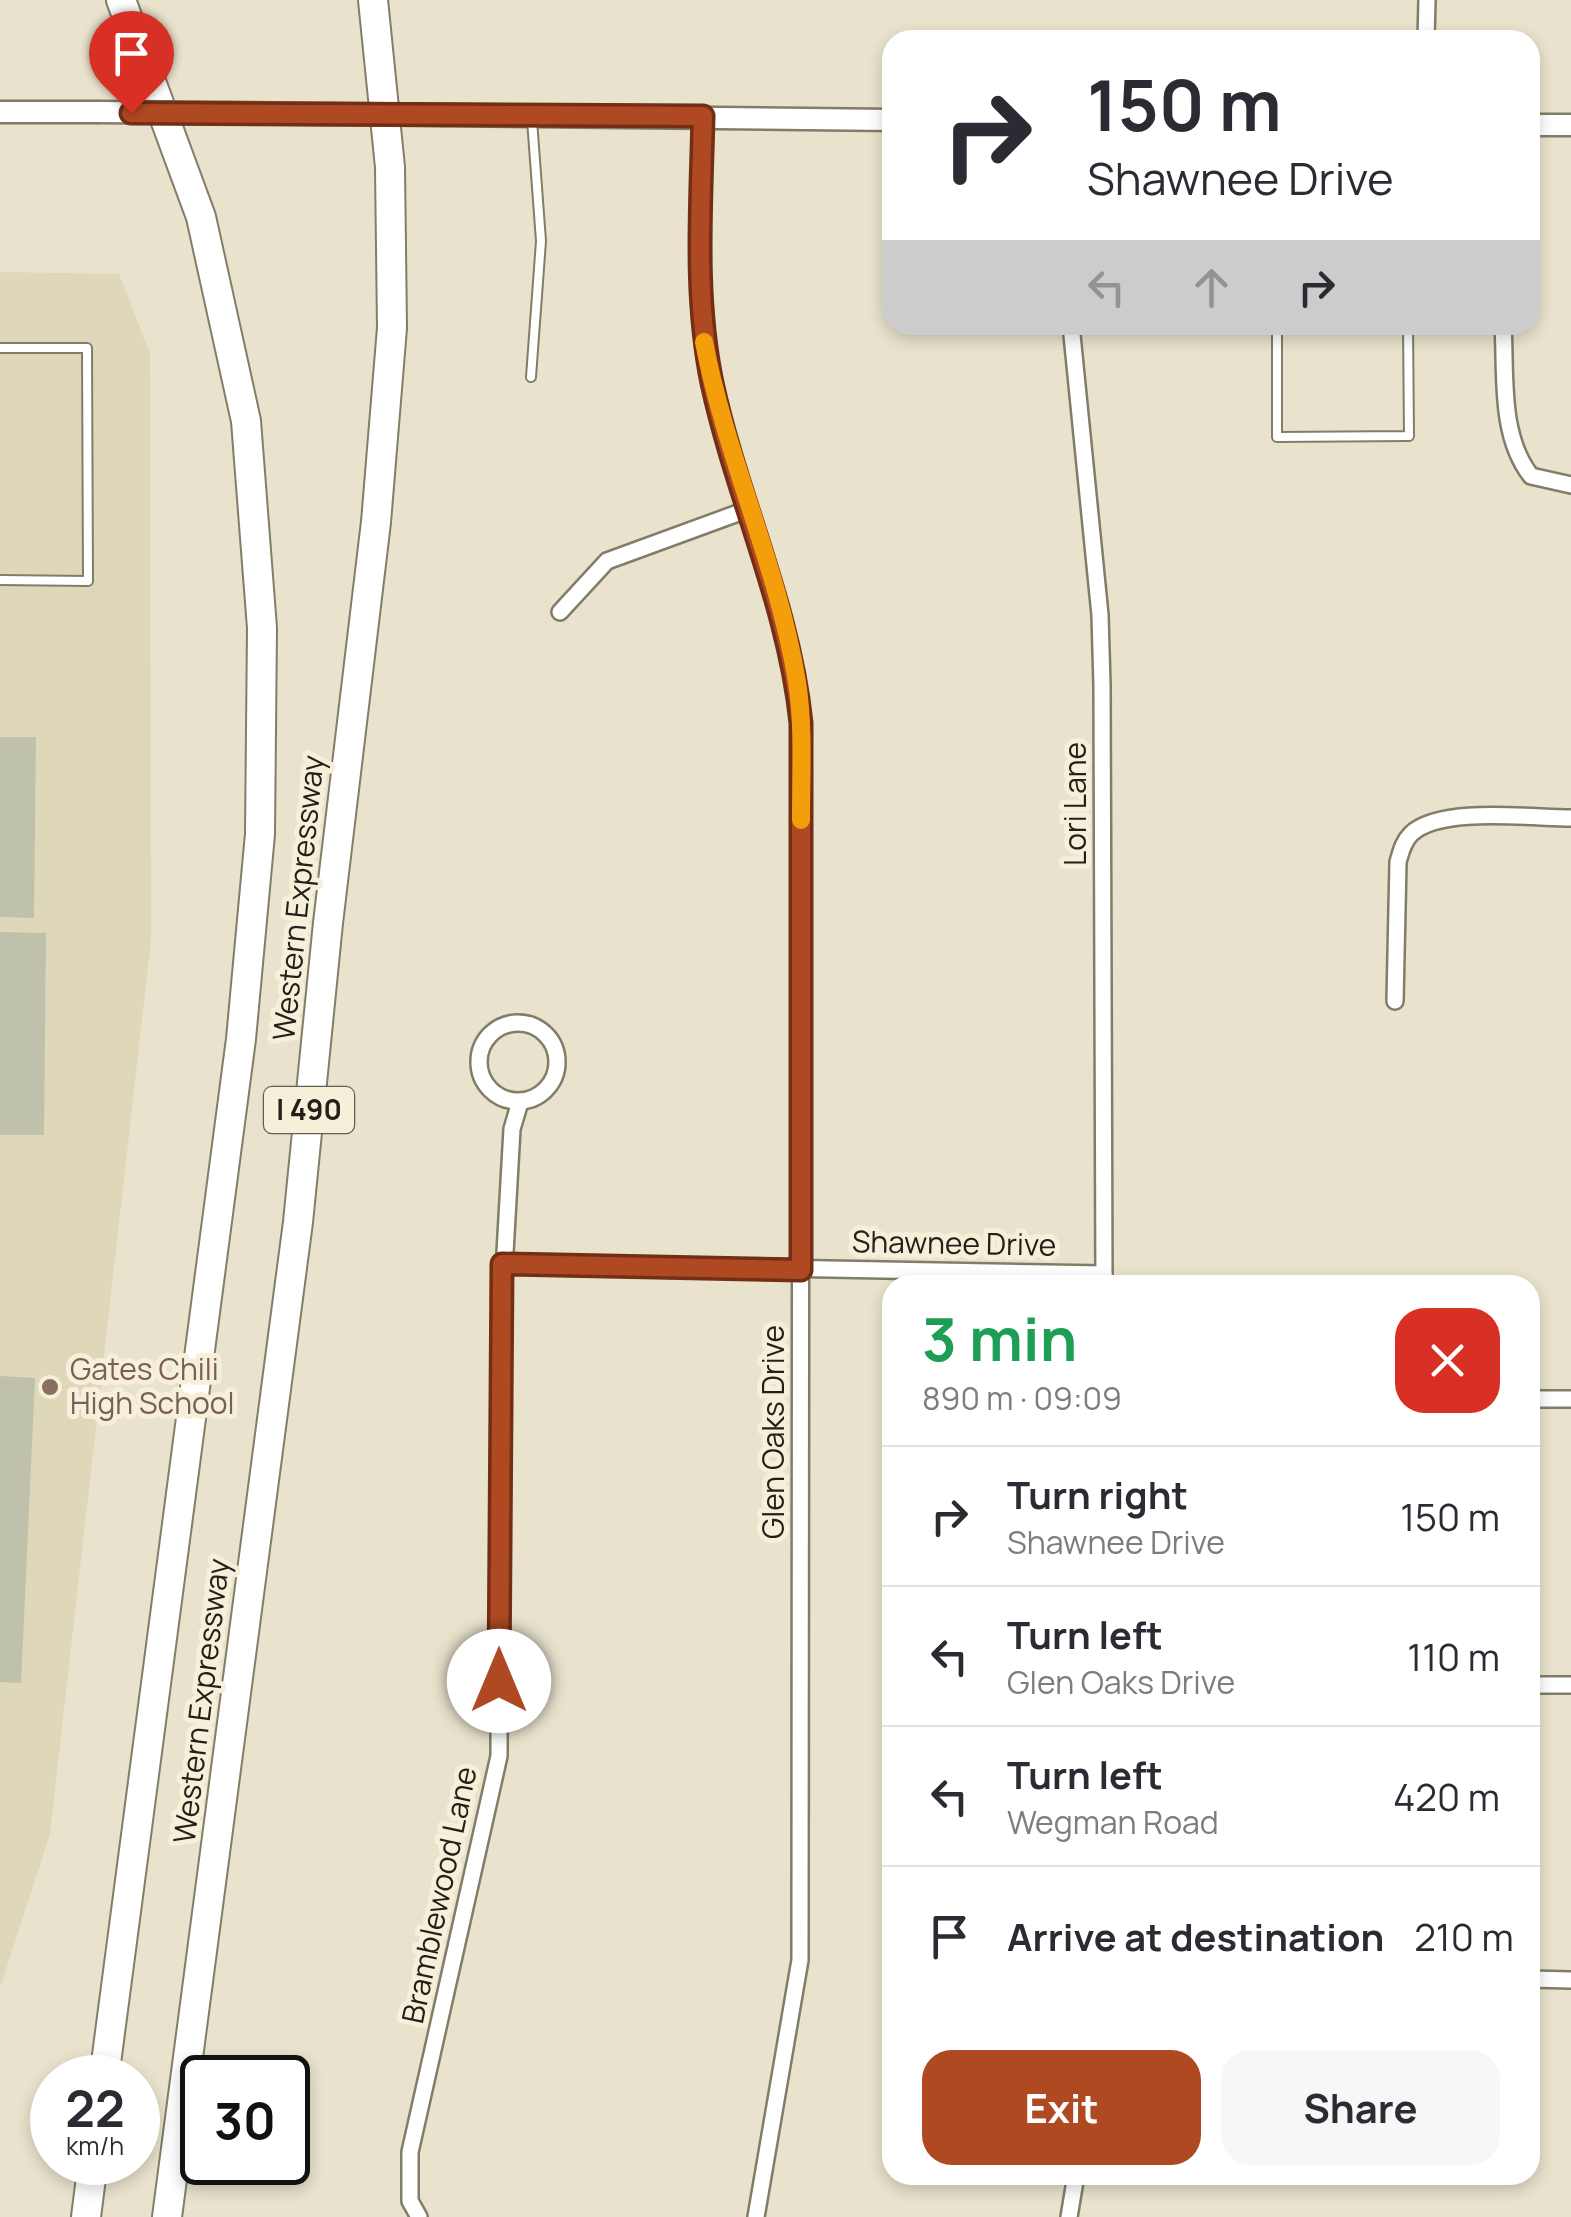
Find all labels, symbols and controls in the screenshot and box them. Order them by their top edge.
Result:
pin [89,11,174,114]
icon: arrive [104,26,159,81]
text: 150 m [1087,56,1282,152]
icon: right [922,70,1052,200]
text: Shawnee Drive [1087,147,1394,209]
icon: left [1079,260,1134,315]
icon: ahead [1184,260,1239,315]
icon: right [1289,260,1344,315]
street label: Lori Lane [1054,742,1095,866]
street label: Western Expressway [262,753,333,1042]
road number: I 490 [264,1087,354,1133]
street label: Shawnee Drive [852,1220,1057,1265]
text: 3 min [922,1297,1077,1379]
button: close [1395,1308,1500,1413]
street label: Glen Oaks Drive [752,1325,793,1539]
place label: Gates Chili High School [70,1348,235,1423]
marker: Gates Chili High School [39,1376,61,1398]
text: 890 m · 09:09 [922,1376,1122,1420]
text: Turn right [1007,1468,1188,1520]
icon: right [922,1489,977,1544]
text: 150 m [1400,1490,1500,1542]
text: Shawnee Drive [1007,1520,1225,1564]
street label: Western Expressway [163,1556,238,1845]
text: Turn left [1007,1608,1163,1660]
position arrow [447,1629,551,1733]
icon: left [922,1629,977,1684]
text: 110 m [1407,1630,1500,1682]
text: Glen Oaks Drive [1007,1660,1235,1704]
text: Turn left [1007,1748,1163,1800]
street label: Bramblewood Lane [391,1763,486,2027]
icon: left [922,1769,977,1824]
text: 420 m [1393,1770,1500,1822]
text: Wegman Road [1007,1800,1219,1844]
icon: arrive [922,1909,977,1964]
text: Arrive at destination [1007,1910,1384,1962]
text: 210 m [1414,1910,1514,1962]
button: Exit [922,2050,1201,2165]
button: Share [1221,2050,1500,2165]
speed limit sign: 30 [180,2055,310,2185]
text: 22 [65,2074,125,2142]
text: km/h [66,2128,124,2163]

